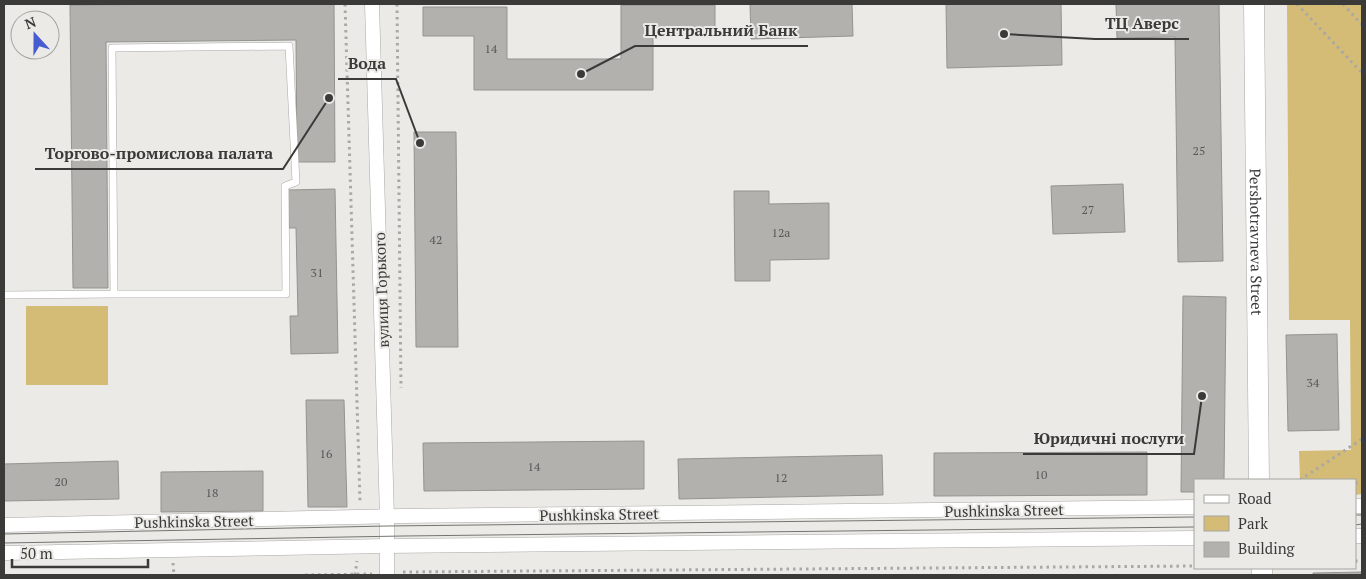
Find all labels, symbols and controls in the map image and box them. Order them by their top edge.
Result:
callout: ТЦ Аверс [1095,8,1189,39]
north arrow [10,10,60,60]
text: N [22,11,39,33]
text: ТЦ Аверс [1105,12,1179,34]
callout: Центральний Банк [635,15,808,46]
text: Центральний Банк [645,19,798,41]
house number: 14 [485,41,498,56]
callout: Вода [338,48,396,79]
text: Вода [348,52,386,74]
callout: Торгово-промислова палата [35,138,283,169]
text: Торгово-промислова палата [45,142,273,164]
house number: 25 [1193,143,1205,158]
street label: Pershotravneva Street [1246,168,1267,316]
house number: 27 [1082,202,1094,217]
house number: 12а [772,225,790,240]
street label: вулиця Горького [369,232,393,348]
house number: 42 [430,232,442,247]
house number: 31 [311,265,323,280]
house number: 34 [1307,375,1320,390]
callout: Юридичні послуги [1023,423,1194,454]
text: Юридичні послуги [1034,427,1185,449]
house number: 16 [320,446,333,461]
house number: 14 [528,459,541,474]
house number: 10 [1035,467,1047,482]
house number: 12 [775,470,787,485]
house number: 20 [55,474,67,489]
legend [1194,479,1356,569]
house number: 18 [206,485,218,500]
text: Road [1238,488,1271,508]
street label: Pushkinska Street [944,499,1064,521]
street label: Pushkinska Street [539,503,659,525]
street label: Pushkinska Street [134,510,254,532]
text: Park [1238,513,1268,533]
scale bar [12,536,149,568]
text: Building [1238,538,1296,558]
text: 50 m [20,543,53,563]

